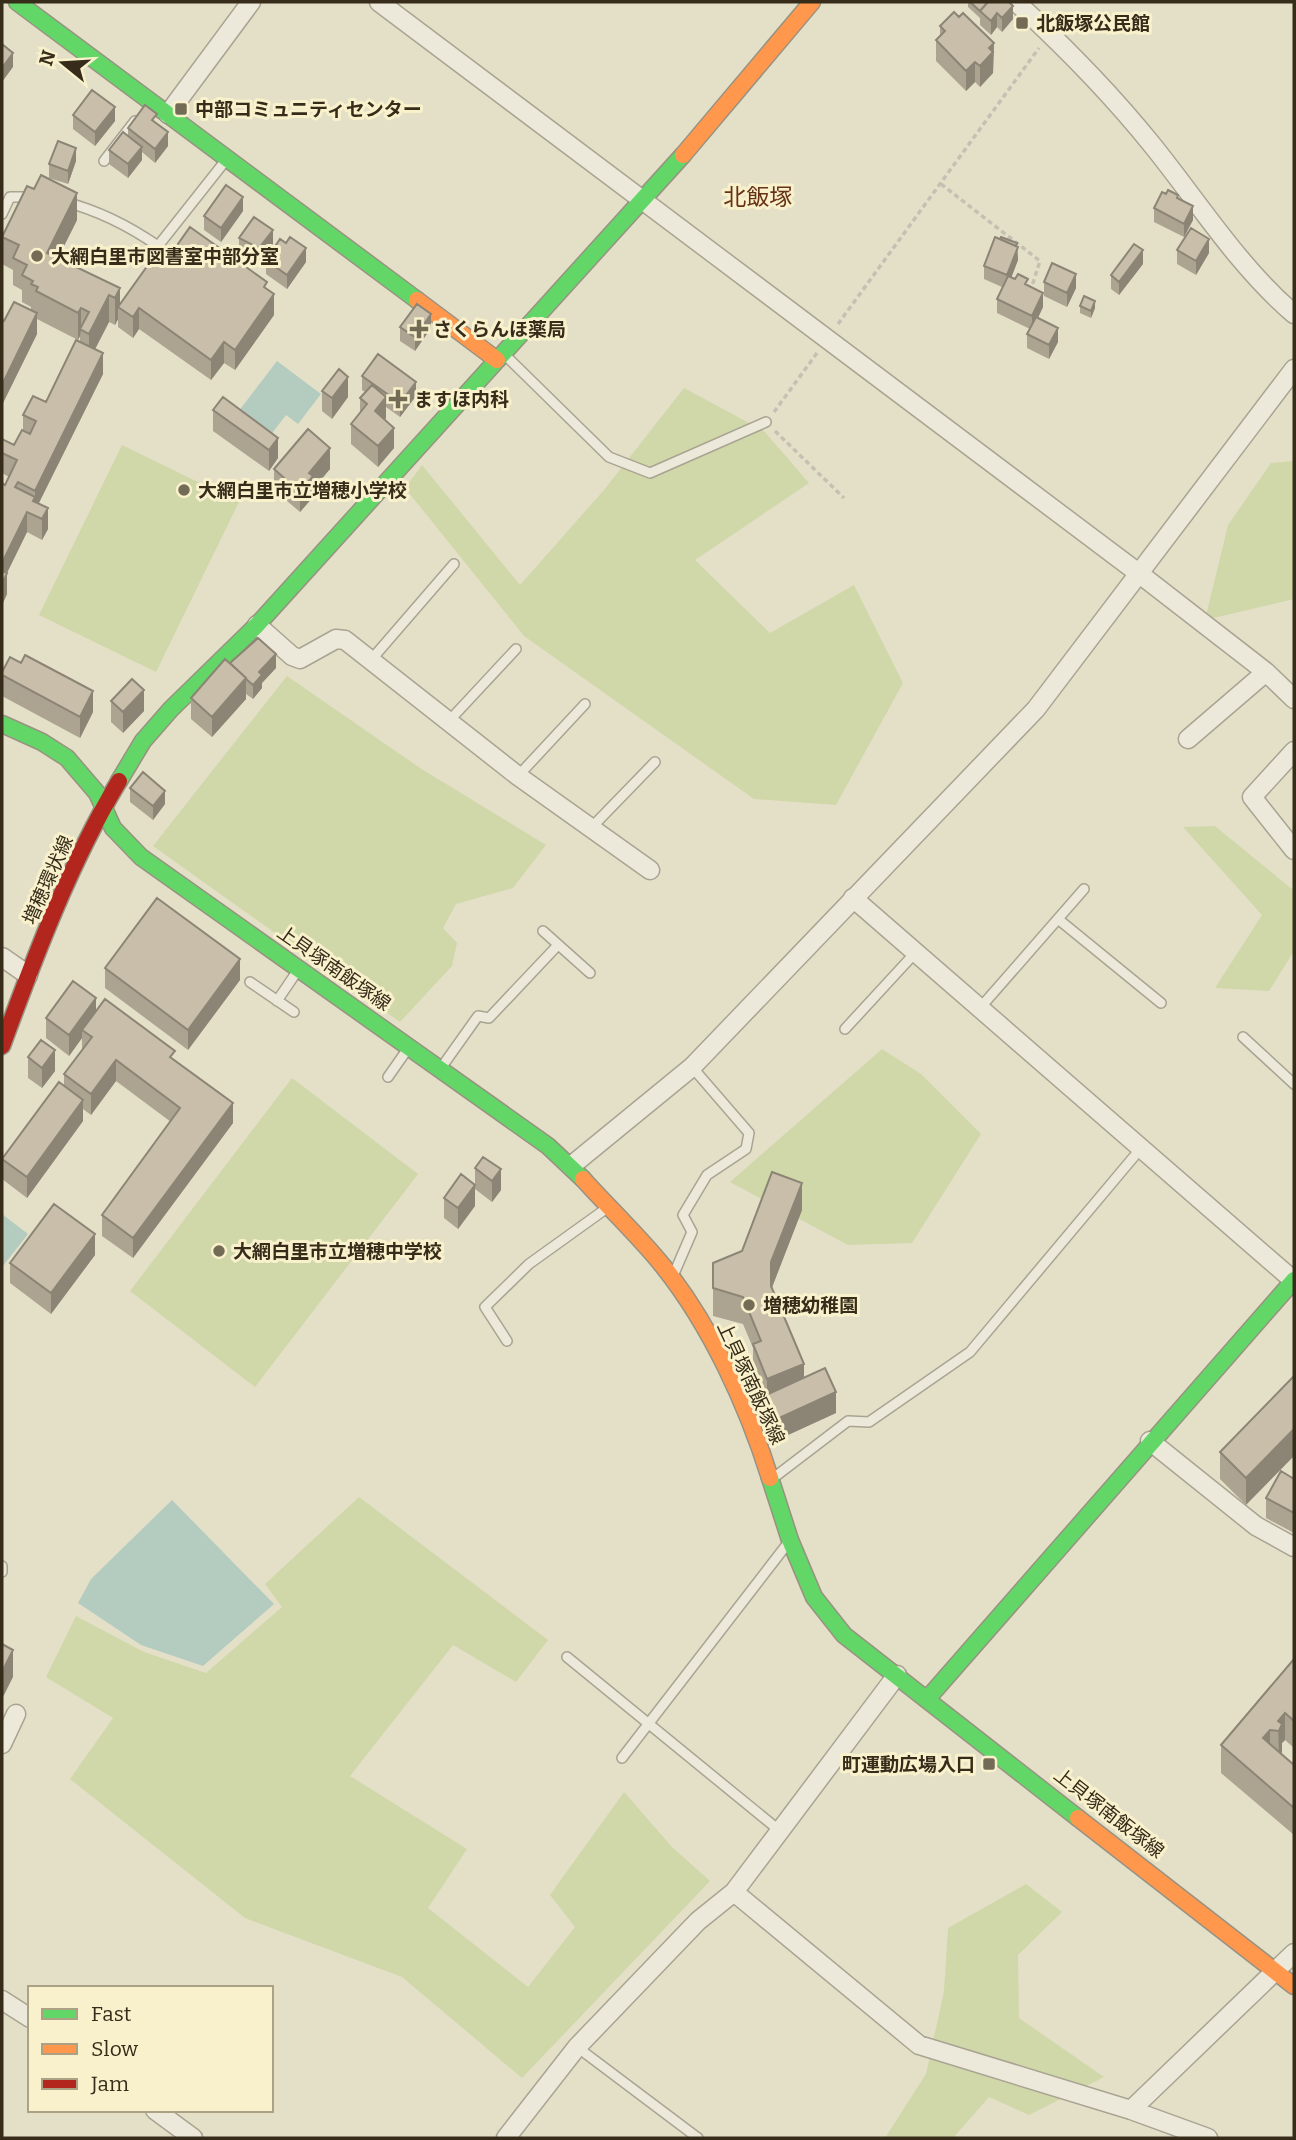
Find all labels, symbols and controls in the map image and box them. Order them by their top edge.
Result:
place label: 北飯塚公民館 [1036,12,1150,35]
marker: 北飯塚公民館 [1014,15,1030,31]
north arrow [28,28,98,98]
text: N [34,47,61,68]
place label: 中部コミュニティセンター [195,98,422,121]
marker: 中部コミュニティセンター [173,101,189,117]
district label: 北飯塚 [724,183,793,211]
place label: 大網白里市図書室中部分室 [51,245,279,268]
marker: 大網白里市図書室中部分室 [29,248,45,264]
place label: さくらんほ薬局 [433,318,566,341]
marker: さくらんほ薬局 [411,321,427,337]
place label: ますほ内科 [414,388,509,411]
marker: ますほ内科 [388,389,408,409]
place label: 大網白里市立増穂小学校 [198,479,407,502]
marker: 大網白里市立増穂小学校 [176,482,192,498]
street label: 増穂環状線 [18,832,78,928]
street label: 上貝塚南飯塚線 [273,920,395,1016]
place label: 大網白里市立増穂中学校 [233,1240,442,1263]
marker: 大網白里市立増穂中学校 [211,1243,227,1259]
place label: 増穂幼稚園 [763,1294,858,1317]
marker: 増穂幼稚園 [741,1297,757,1313]
street label: 上貝塚南飯塚線 [712,1318,790,1448]
place label: 町運動広場入口 [842,1753,975,1776]
marker: 町運動広場入口 [981,1756,997,1772]
street label: 上貝塚南飯塚線 [1050,1763,1168,1863]
legend [28,1986,273,2112]
text: Fast [91,2001,132,2027]
text: Slow [91,2036,138,2062]
text: Jam [90,2071,129,2097]

